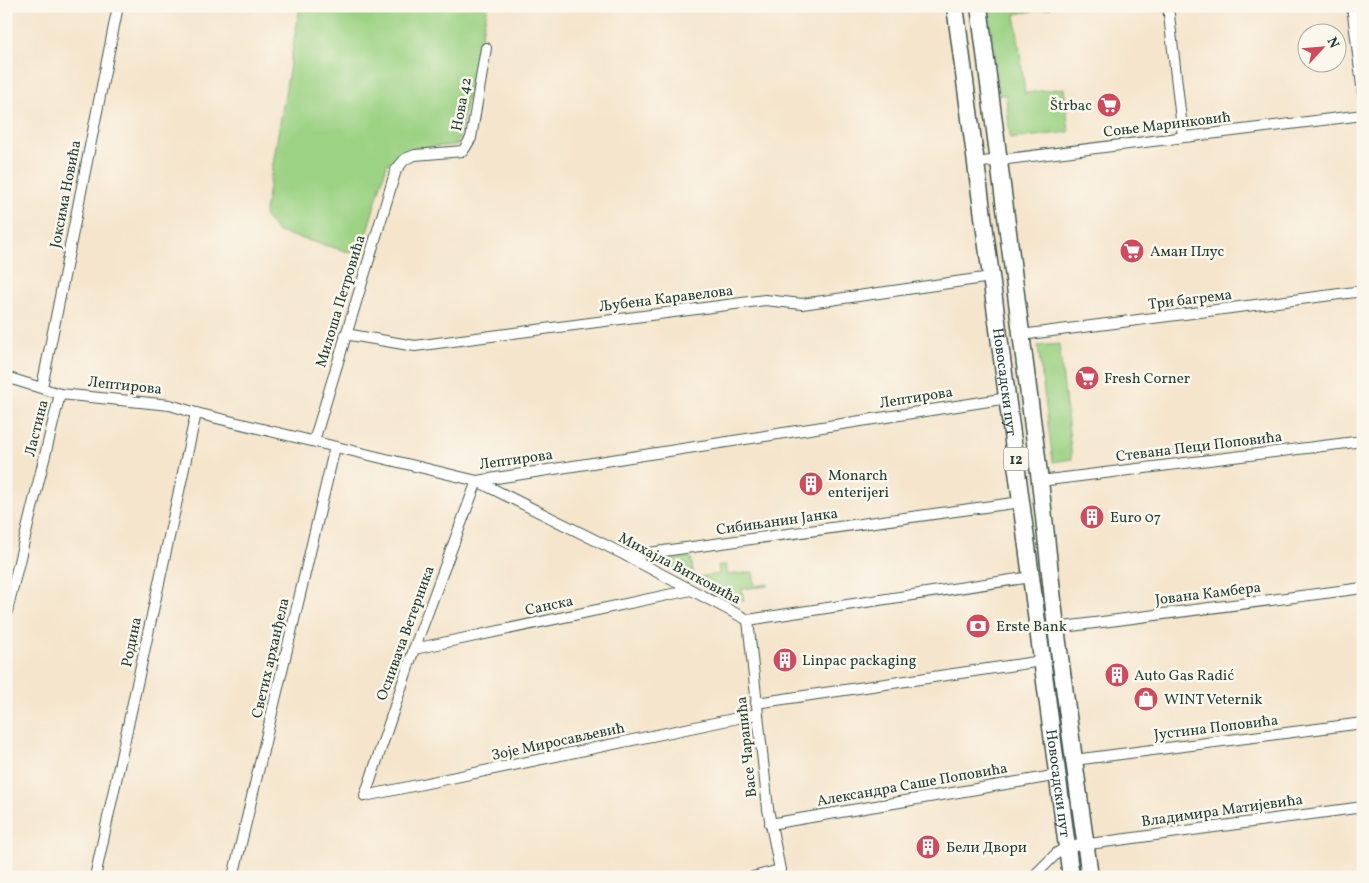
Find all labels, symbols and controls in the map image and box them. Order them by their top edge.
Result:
north arrow [1296,22,1346,72]
text: N [1322,34,1343,52]
street label: Нова 42 [447,76,478,133]
supermarket icon: Štrbac [1096,92,1122,118]
place label: Štrbac [1050,96,1092,117]
street label: Соње Маринковић [1102,107,1232,144]
street label: Јоксима Новића [46,138,87,250]
street label: Милоша Петровића [311,233,372,370]
supermarket icon: Аман Плус [1119,238,1145,264]
place label: Аман Плус [1150,242,1225,263]
street label: Љубена Каравелова [598,281,735,318]
street label: Три багрема [1147,285,1233,316]
street label: Новосадски пут [986,327,1021,438]
supermarket icon: Fresh Corner [1074,365,1100,391]
place label: Fresh Corner [1104,369,1190,390]
street label: Лептирова [87,372,163,401]
street label: Лептирова [878,382,955,415]
street label: Ластина [20,398,55,459]
street label: Стевана Пеци Поповића [1115,427,1283,468]
street label: Лептирова [478,445,554,476]
road number: 12 [1004,448,1028,470]
place label: Monarch enterijeri [828,466,889,504]
building icon: Monarch enterijeri [798,471,824,497]
street label: Сибињанин Јанка [715,504,839,541]
building icon: Euro 07 [1079,504,1105,530]
place label: Euro 07 [1110,508,1161,529]
street label: Михајла Витковића [614,528,744,611]
street label: Оснивача Ветерника [372,563,441,704]
street label: Јована Камбера [1154,578,1262,611]
street label: Санска [523,591,575,622]
street label: Светих арханђела [247,596,296,721]
bank icon: Erste Bank [965,613,991,639]
street label: Родина [117,615,148,669]
place label: Erste Bank [996,617,1067,638]
building icon: Linpac packaging [772,647,798,673]
place label: Linpac packaging [802,651,917,672]
building icon: Auto Gas Radić [1104,662,1130,688]
place label: Auto Gas Radić [1134,666,1234,687]
shop icon: WINT Veternik [1133,686,1159,712]
place label: WINT Veternik [1164,690,1263,711]
street label: Васе Чарапића [732,695,763,798]
street label: Јустина Поповића [1153,710,1279,747]
street label: Зоје Миросављевић [490,718,627,767]
street label: Новосадски пут [1039,728,1075,839]
street label: Александра Саше Поповића [815,758,1009,813]
street label: Владимира Матијевића [1140,790,1304,833]
building icon: Бели Двори [915,834,941,860]
place label: Бели Двори [946,838,1027,859]

